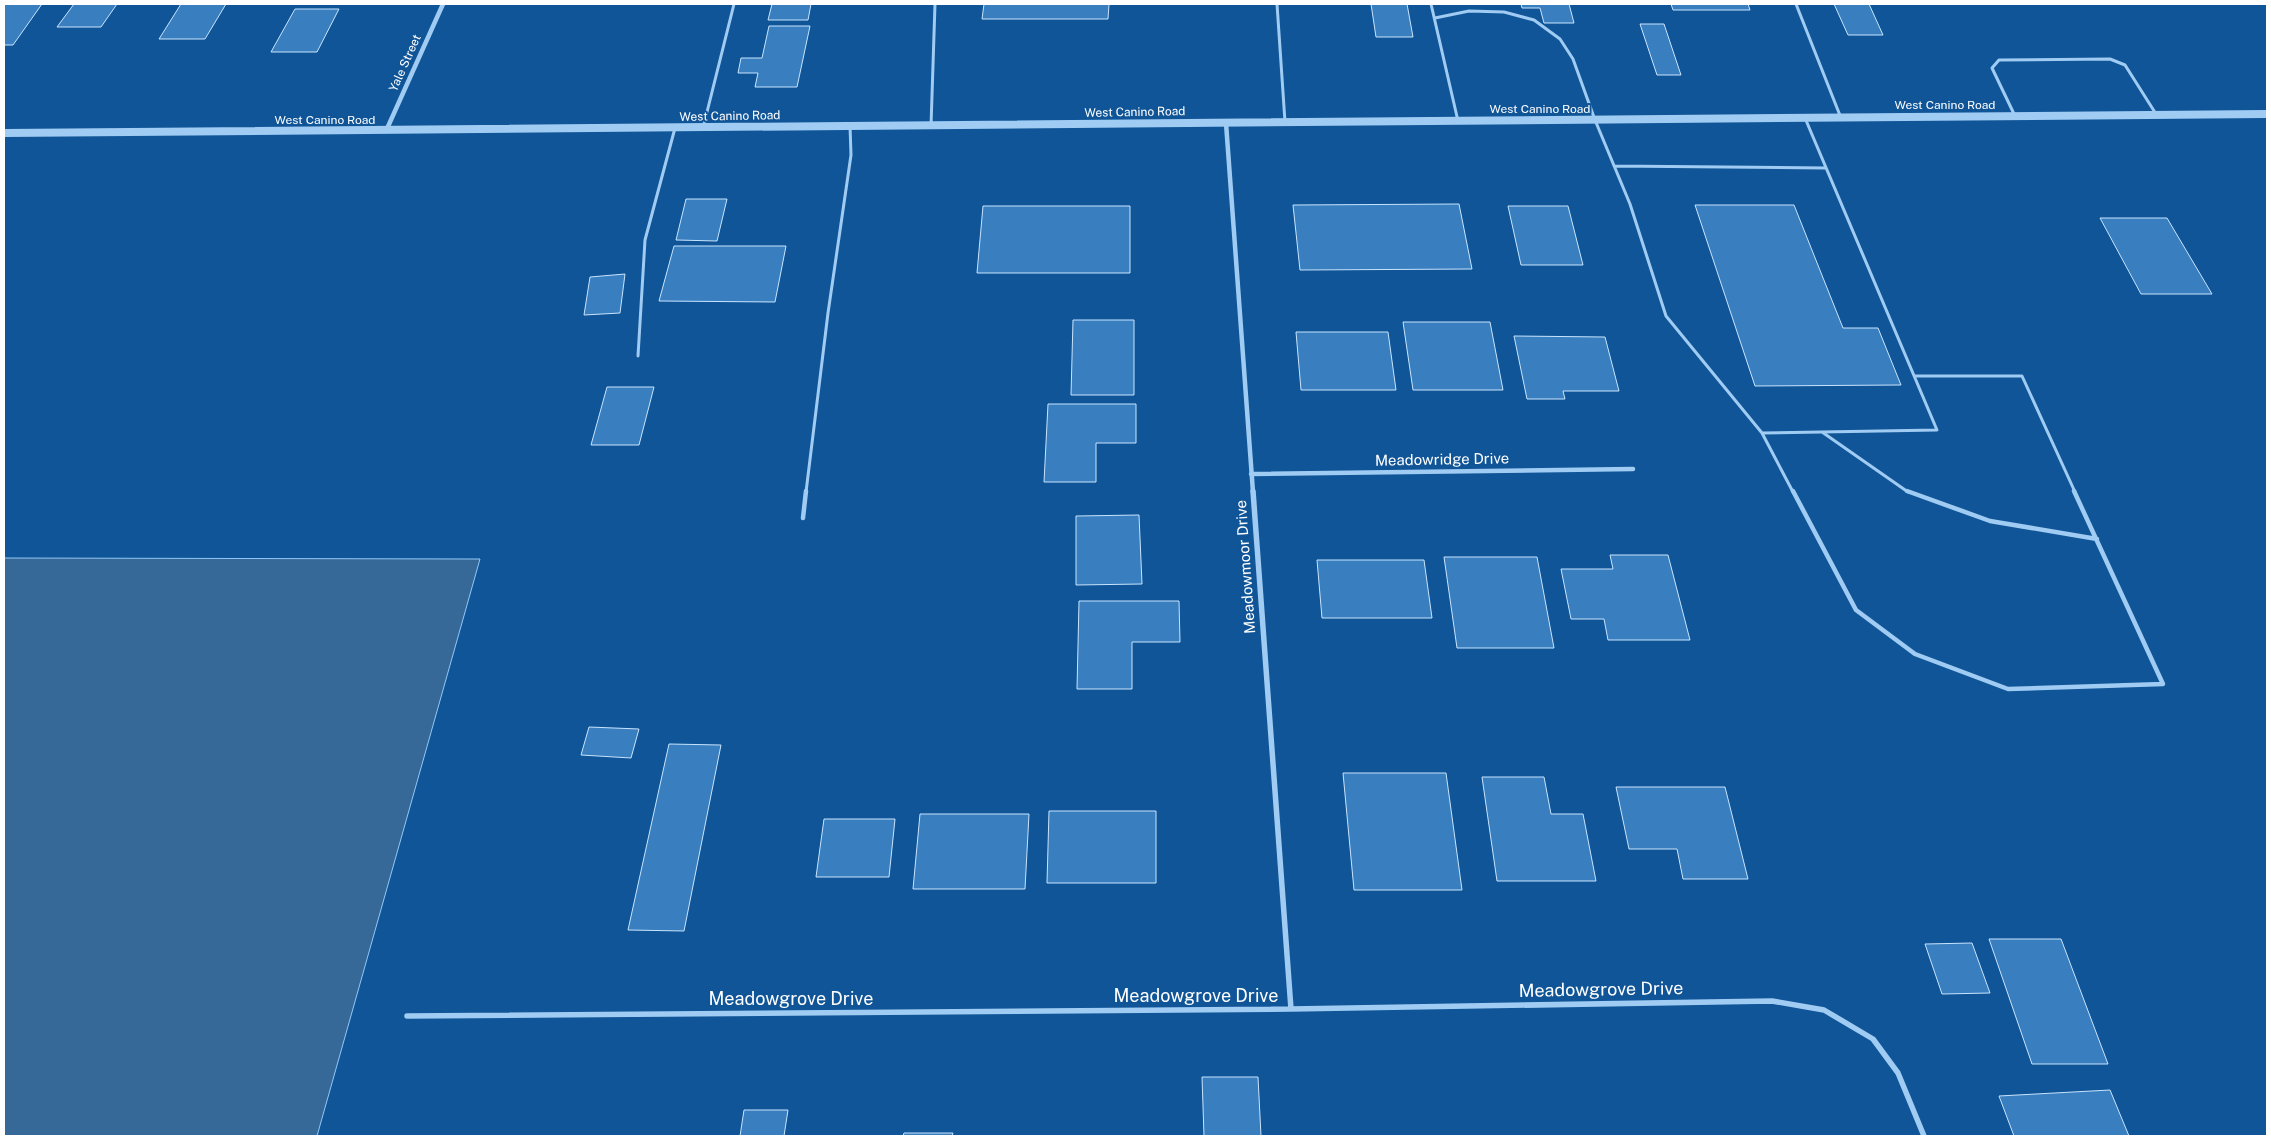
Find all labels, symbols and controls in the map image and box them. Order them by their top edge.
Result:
street label: Yale Street [386,32,424,94]
street label: West Canino Road [1895,98,1995,112]
street label: West Canino Road [1490,102,1590,116]
street label: West Canino Road [1084,104,1186,120]
street label: West Canino Road [679,108,781,124]
street label: West Canino Road [275,113,375,127]
street label: Meadowridge Drive [1375,449,1509,469]
street label: Meadowmoor Drive [1232,499,1258,635]
street label: Meadowgrove Drive [1518,977,1684,1001]
street label: Meadowgrove Drive [1114,985,1278,1006]
street label: Meadowgrove Drive [709,988,873,1009]

